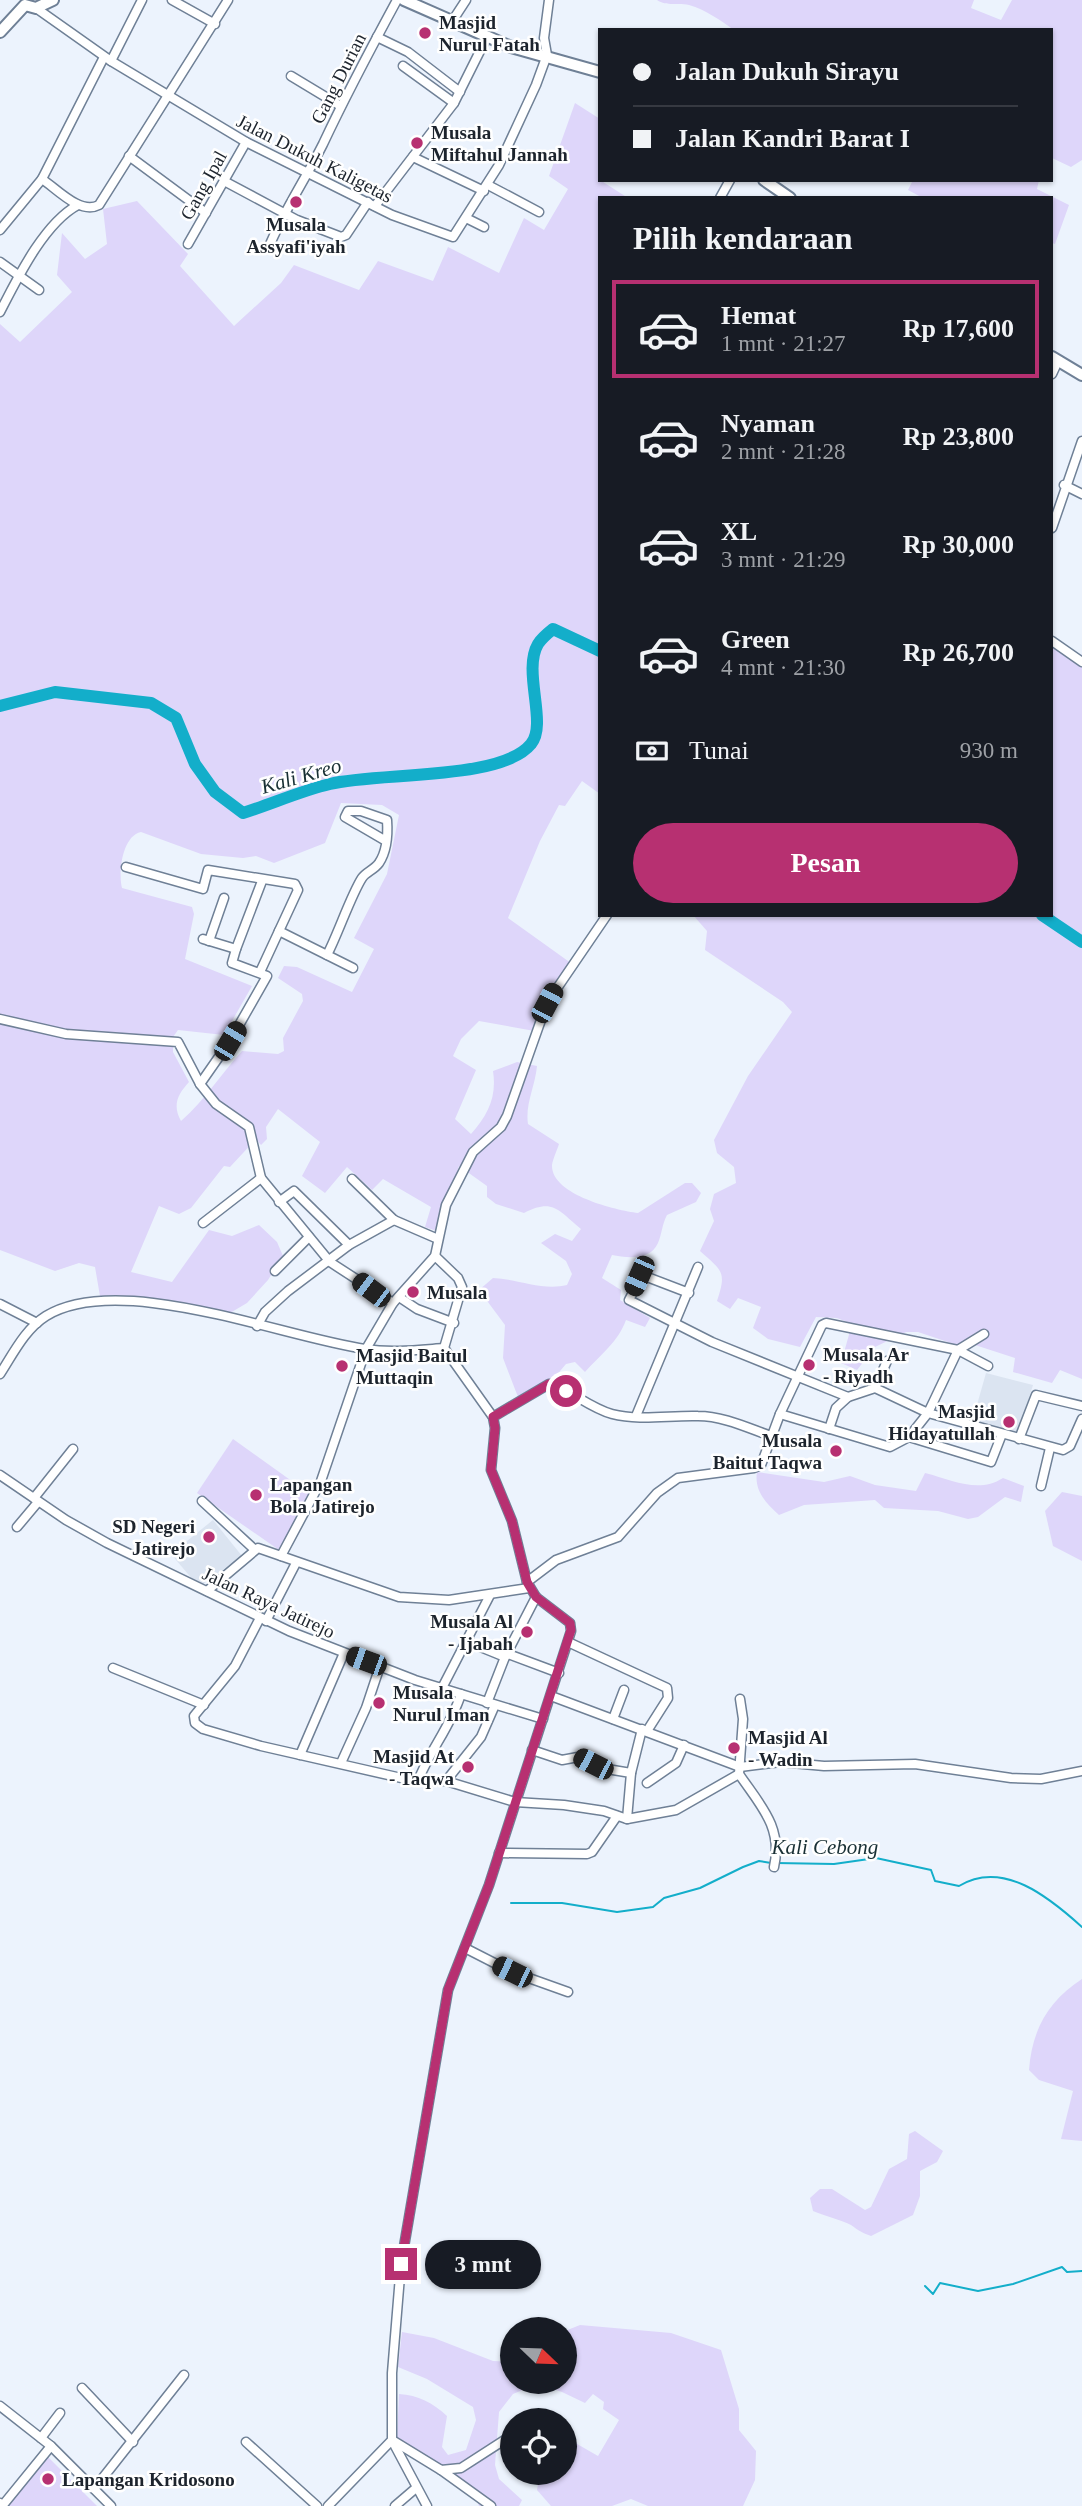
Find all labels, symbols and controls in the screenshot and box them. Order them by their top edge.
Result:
place label: Masjid Nurul Fatah [439,12,540,55]
marker: Masjid Nurul Fatah [417,25,433,41]
street label: Gang Durian [307,29,370,127]
text: Jalan Dukuh Sirayu [675,57,899,86]
street label: Jalan Dukuh Kaligetas [233,110,396,207]
place label: Musala Miftahul Jannah [431,122,568,165]
text: Jalan Kandri Barat I [675,124,910,153]
marker: Musala Miftahul Jannah [409,135,425,151]
street label: Gang Ipal [176,147,231,223]
marker: Musala Assyafi'iyah [288,194,304,210]
place label: Musala Assyafi'iyah [246,214,346,257]
text: Pilih kendaraan [633,220,853,256]
icon: car [637,298,700,361]
text: Hemat [721,301,796,330]
text: Rp 17,600 [903,314,1014,343]
text: 1 mnt · 21:27 [721,331,846,356]
icon: car [637,406,700,469]
text: Nyaman [721,409,815,438]
text: Rp 23,800 [903,422,1014,451]
text: 2 mnt · 21:28 [721,439,846,464]
icon: car [637,514,700,577]
text: XL [721,517,757,546]
text: Rp 30,000 [903,530,1014,559]
text: 3 mnt · 21:29 [721,547,846,572]
icon: car [637,622,700,685]
text: Green [721,625,790,654]
text: Rp 26,700 [903,638,1014,667]
text: 4 mnt · 21:30 [721,655,846,680]
icon: cash [633,732,671,770]
text: Tunai [689,736,749,765]
text: 930 m [960,738,1018,763]
water label: Kali Kreo [257,753,344,799]
button: Pesan [633,823,1018,903]
car [528,980,567,1026]
car [211,1018,250,1064]
car [621,1253,658,1299]
car [348,1269,395,1311]
place label: Musala [427,1282,488,1303]
marker: Musala [405,1284,421,1300]
place label: Musala Ar - Riyadh [823,1344,910,1387]
place label: Masjid Baitul Muttaqin [356,1345,467,1388]
marker: Musala Ar - Riyadh [801,1357,817,1373]
marker: Masjid Baitul Muttaqin [334,1358,350,1374]
route start [550,1375,582,1407]
place label: Masjid Hidayatullah [888,1401,995,1444]
marker: Masjid Hidayatullah [1001,1414,1017,1430]
place label: Musala Baitut Taqwa [713,1430,822,1473]
marker: Musala Baitut Taqwa [828,1443,844,1459]
place label: Lapangan Bola Jatirejo [270,1474,375,1517]
marker: Lapangan Bola Jatirejo [248,1487,264,1503]
place label: SD Negeri Jatirejo [112,1516,195,1559]
marker: SD Negeri Jatirejo [201,1529,217,1545]
street label: Jalan Raya Jatirejo [199,1563,338,1642]
place label: Musala Al - Ijabah [430,1611,513,1654]
marker: Musala Al - Ijabah [519,1624,535,1640]
car [343,1644,390,1678]
place label: Musala Nurul Iman [393,1682,490,1725]
marker: Musala Nurul Iman [371,1695,387,1711]
place label: Masjid Al - Wadin [748,1727,828,1770]
marker: Masjid Al - Wadin [726,1740,742,1756]
car [570,1745,617,1783]
place label: Masjid At - Taqwa [373,1746,455,1789]
marker: Masjid At - Taqwa [460,1759,476,1775]
water label: Kali Cebong [771,1835,878,1859]
car [489,1953,536,1991]
callout: 3 mnt [426,2240,541,2288]
route end [385,2248,417,2280]
text: 3 mnt [455,2252,511,2277]
north arrow [500,2317,578,2394]
map controls [500,2317,577,2485]
button: locate [500,2408,577,2485]
place label: Lapangan Kridosono [62,2469,235,2490]
marker: Lapangan Kridosono [40,2471,56,2487]

